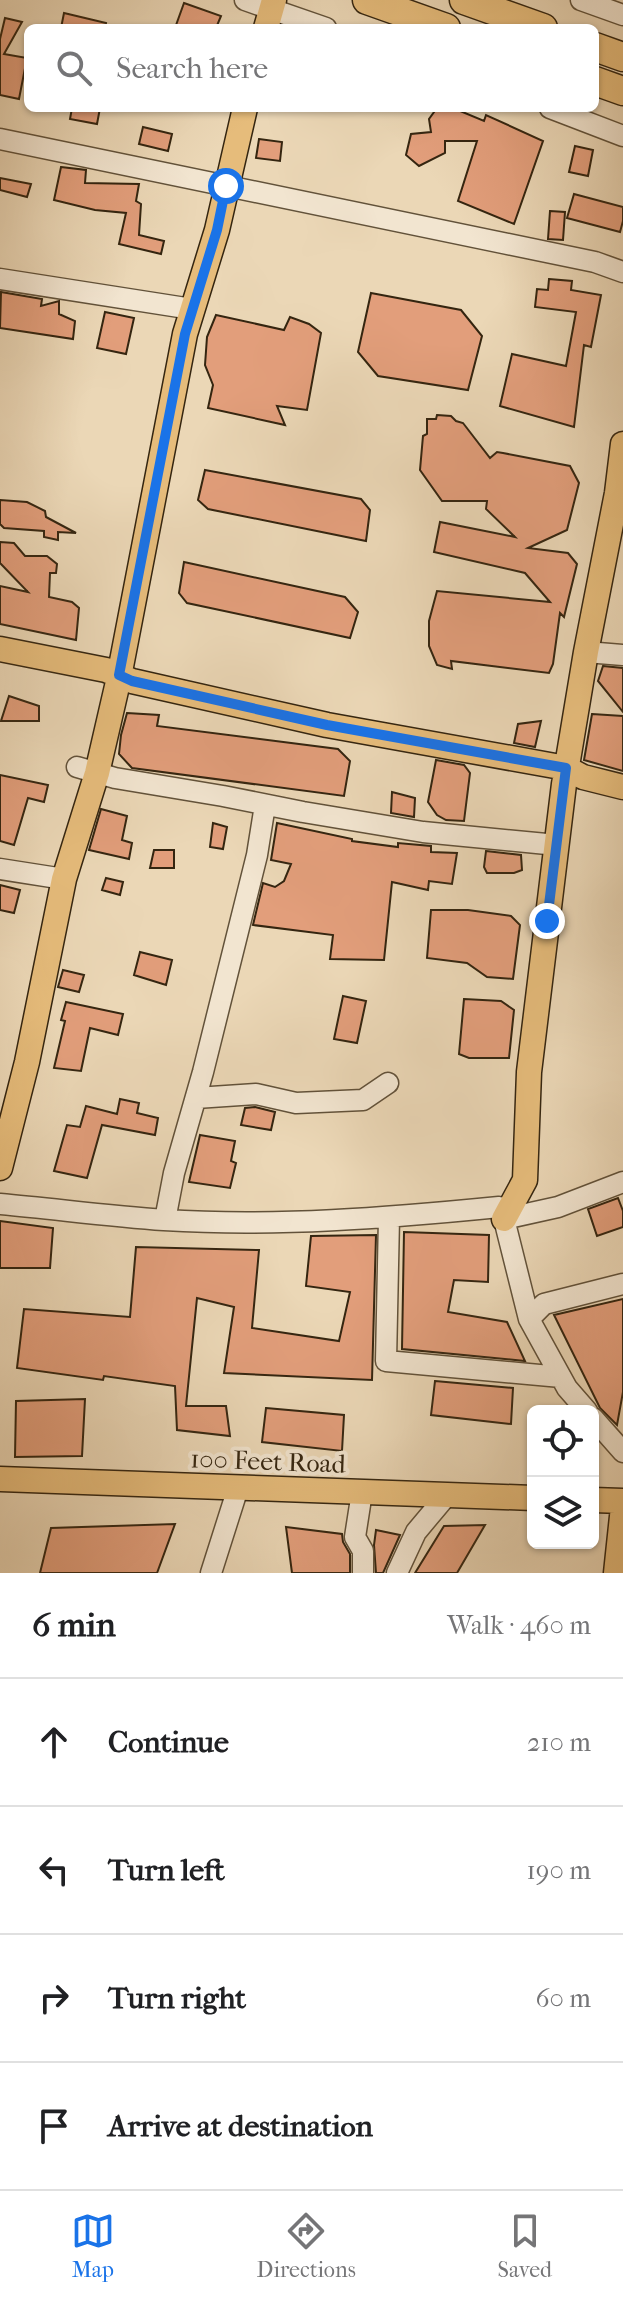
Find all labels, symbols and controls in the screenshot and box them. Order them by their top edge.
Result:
search box [24,24,599,112]
icon: search [52,46,96,90]
text: Search here [116,51,268,86]
route start [208,168,244,204]
route end [529,903,565,939]
map controls [527,1405,599,1549]
button: locate [527,1405,599,1477]
street label: 100 Feet Road [190,1443,347,1480]
button: layers [527,1477,599,1549]
text: 6 min [32,1605,116,1645]
text: Walk · 460 m [447,1610,591,1641]
icon: ahead [32,1720,76,1764]
text: Continue [108,1725,229,1760]
text: 210 m [527,1727,591,1758]
icon: left [32,1848,76,1892]
text: Turn left [108,1853,225,1888]
text: 190 m [527,1855,591,1886]
icon: right [32,1976,76,2020]
text: Turn right [108,1981,246,2016]
text: 60 m [535,1983,591,2014]
icon: arrive [32,2104,76,2148]
text: Arrive at destination [108,2109,373,2144]
tab: Map [71,2209,115,2283]
tab: Directions [257,2209,356,2283]
tab: Saved [498,2209,552,2283]

